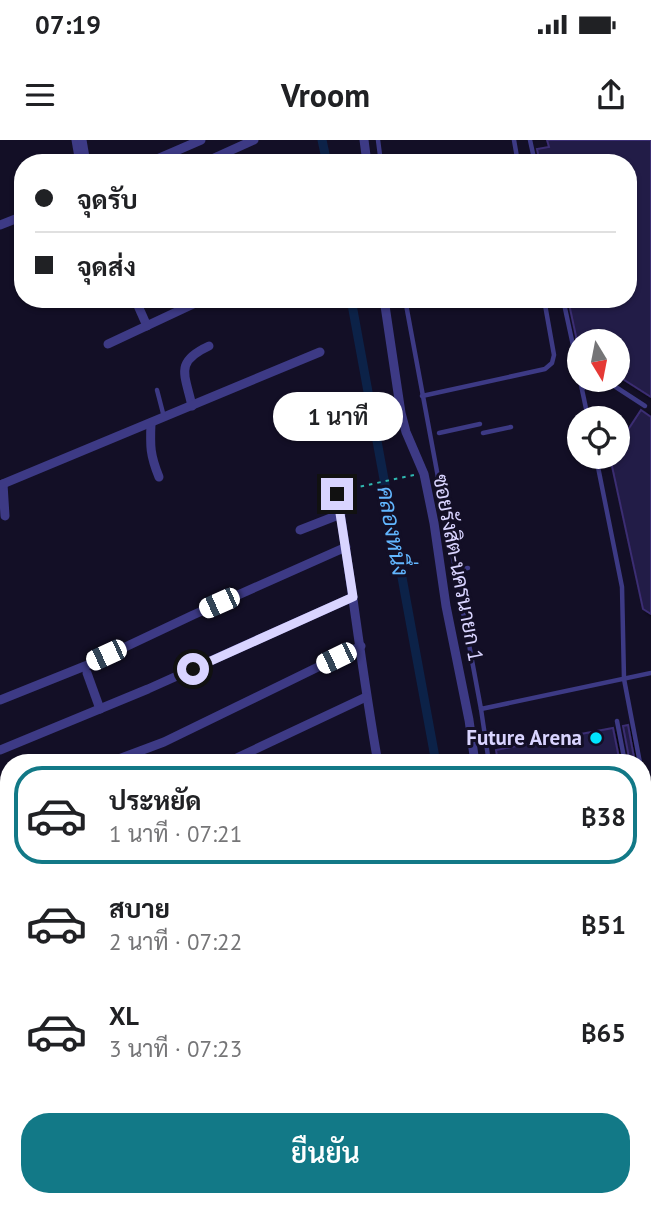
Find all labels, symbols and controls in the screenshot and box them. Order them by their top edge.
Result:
text: 07:19 [35,8,101,41]
text: Vroom [281,74,370,116]
icon: menu [21,76,59,114]
icon: share [592,76,630,114]
text: จุดรับ [77,183,138,216]
text: จุดส่ง [77,250,136,283]
north arrow [567,329,630,392]
map controls [567,329,630,469]
callout: 1 นาที [272,392,402,442]
text: 1 นาที [308,402,368,431]
button: locate [567,406,630,469]
street label: ซอยรังสิต-นครนายก 1 [427,472,490,664]
route end [321,478,353,510]
water label: คลองหนึ่ง [371,483,421,578]
car [196,585,243,621]
car [83,637,130,673]
car [313,639,360,677]
route start [177,653,209,685]
place label: Future Arena [466,724,582,751]
marker: Future Arena [588,730,604,746]
icon: car [25,784,88,847]
text: ประหยัด [109,784,202,817]
text: ฿38 [581,800,626,833]
text: 1 นาที · 07:21 [109,819,242,848]
icon: car [25,892,88,955]
text: สบาย [109,892,170,925]
text: ฿51 [581,908,626,941]
text: 2 นาที · 07:22 [109,927,242,956]
text: XL [109,999,139,1032]
icon: car [25,1000,88,1063]
text: ฿65 [581,1016,626,1049]
text: 3 นาที · 07:23 [109,1034,242,1063]
button: ยืนยัน [21,1113,630,1193]

